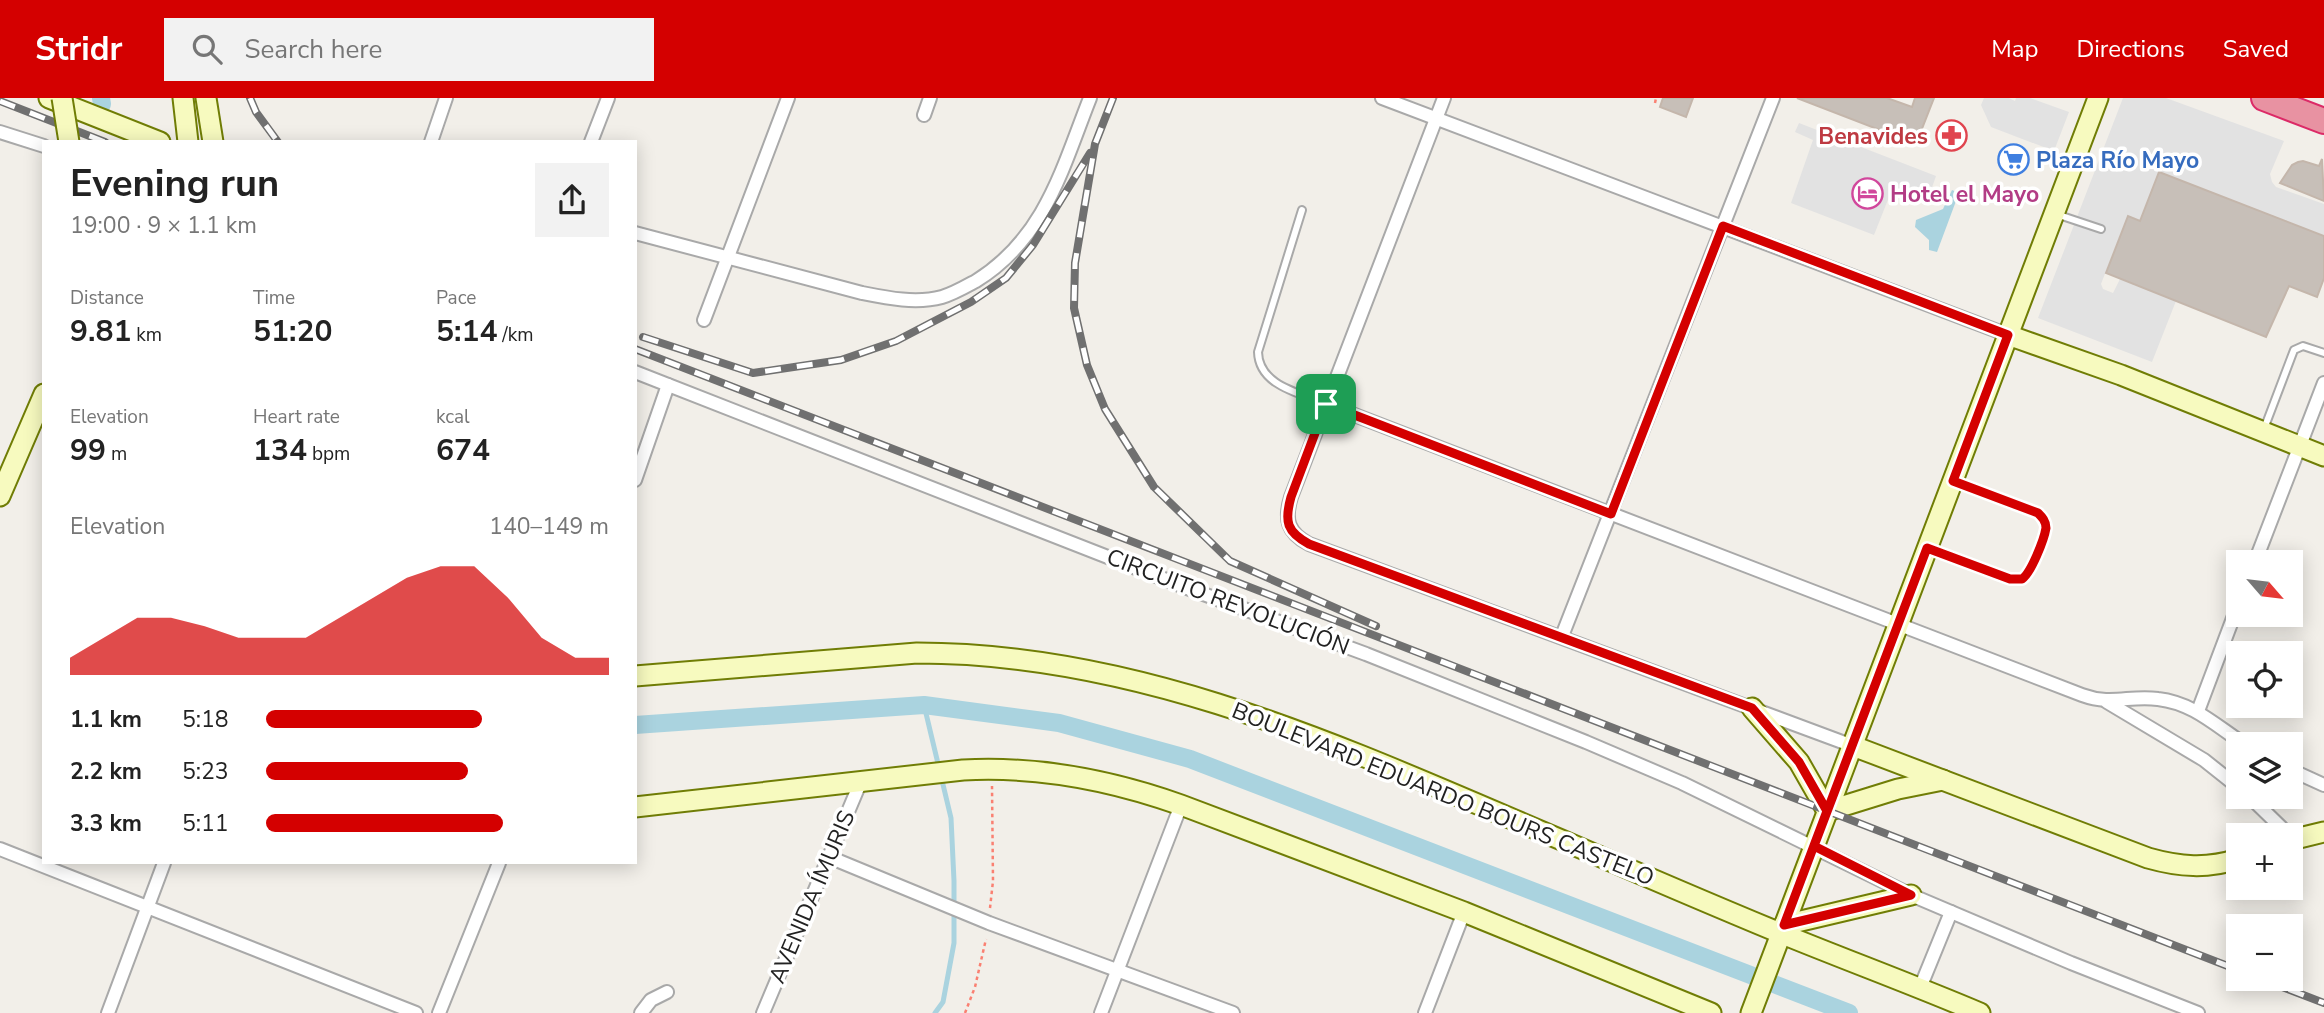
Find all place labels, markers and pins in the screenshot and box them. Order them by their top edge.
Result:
pharmacy icon: Benavides [1934,119,1968,153]
place label: Benavides [1818,121,1928,152]
supermarket icon: Plaza Río Mayo [1996,143,2030,177]
place label: Plaza Río Mayo [2036,145,2199,176]
hotel icon: Hotel el Mayo [1850,177,1884,211]
place label: Hotel el Mayo [1890,179,2039,210]
pin [1296,374,1356,434]

